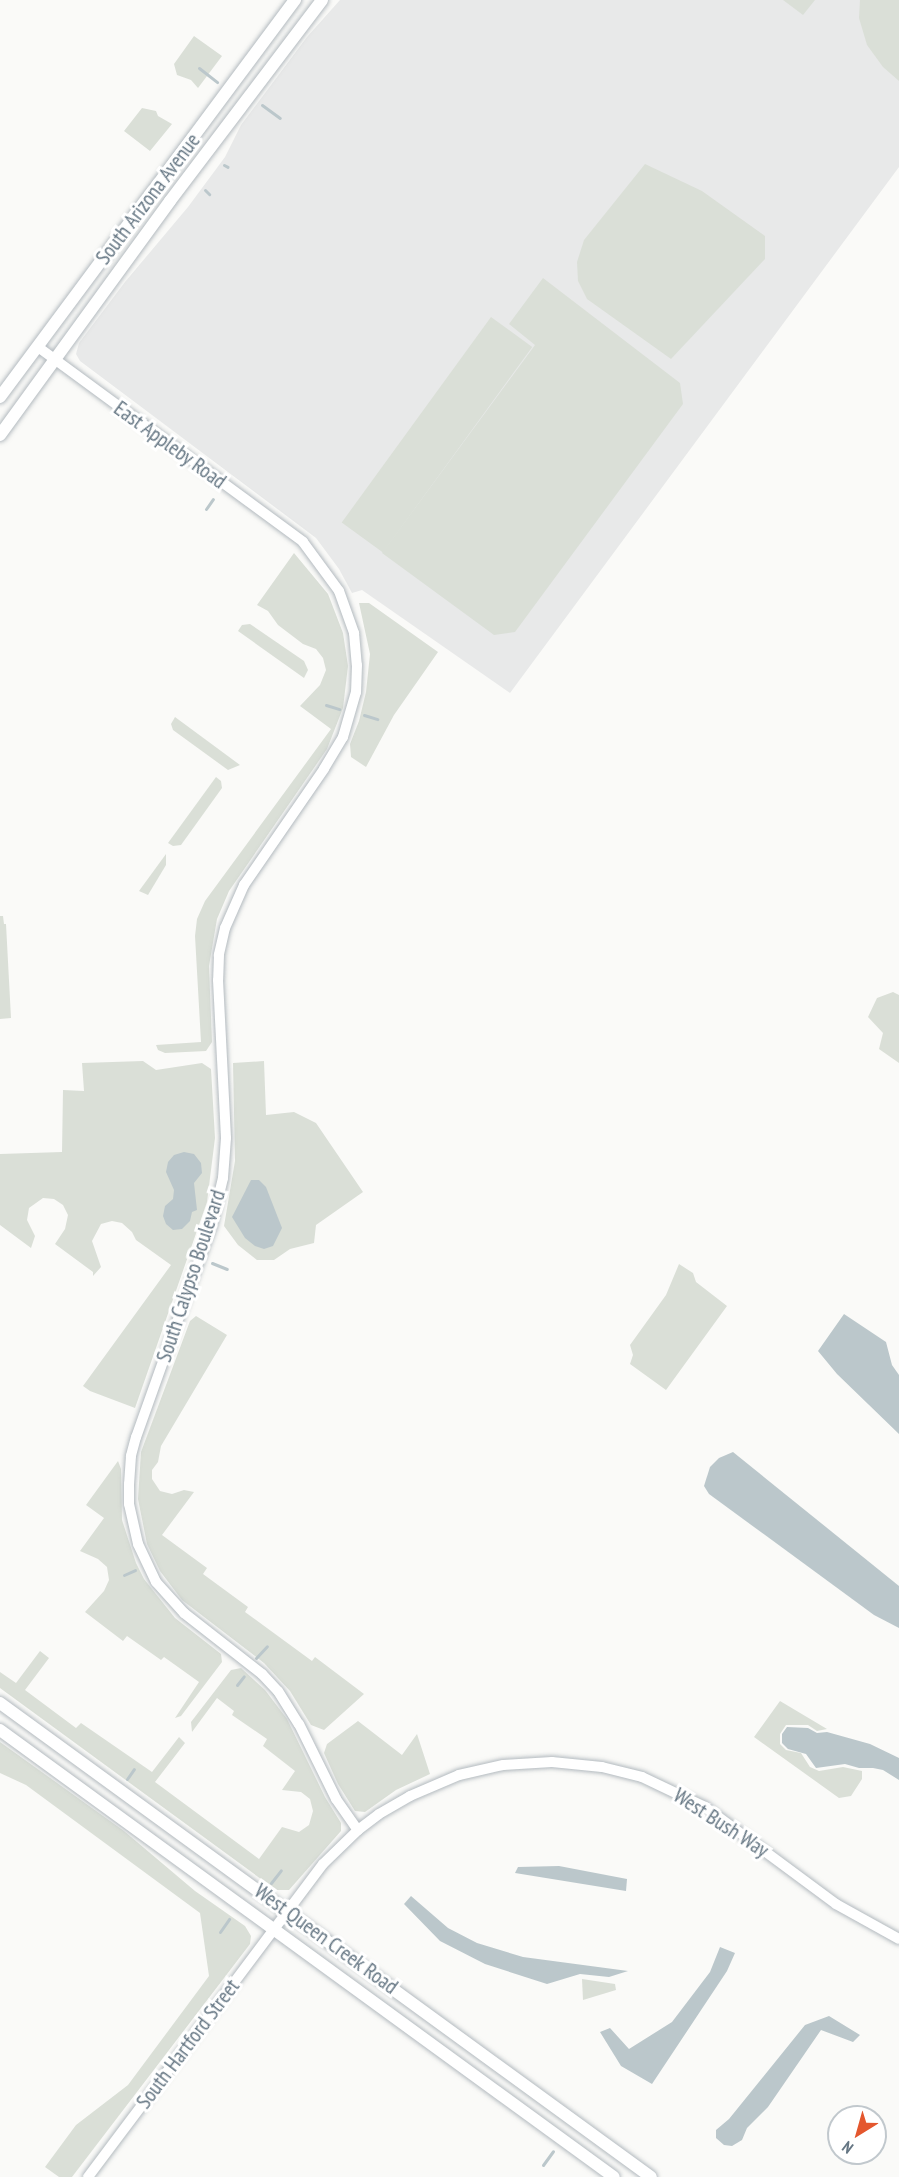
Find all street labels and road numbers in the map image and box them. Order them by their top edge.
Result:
street label: South Arizona Avenue [90,128,206,270]
street label: East Appleby Road [109,396,231,494]
street label: South Calypso Boulevard [151,1187,231,1365]
street label: West Bush Way [668,1783,774,1863]
street label: West Queen Creek Road [249,1878,403,2000]
street label: South Hartford Street [131,1974,245,2114]

